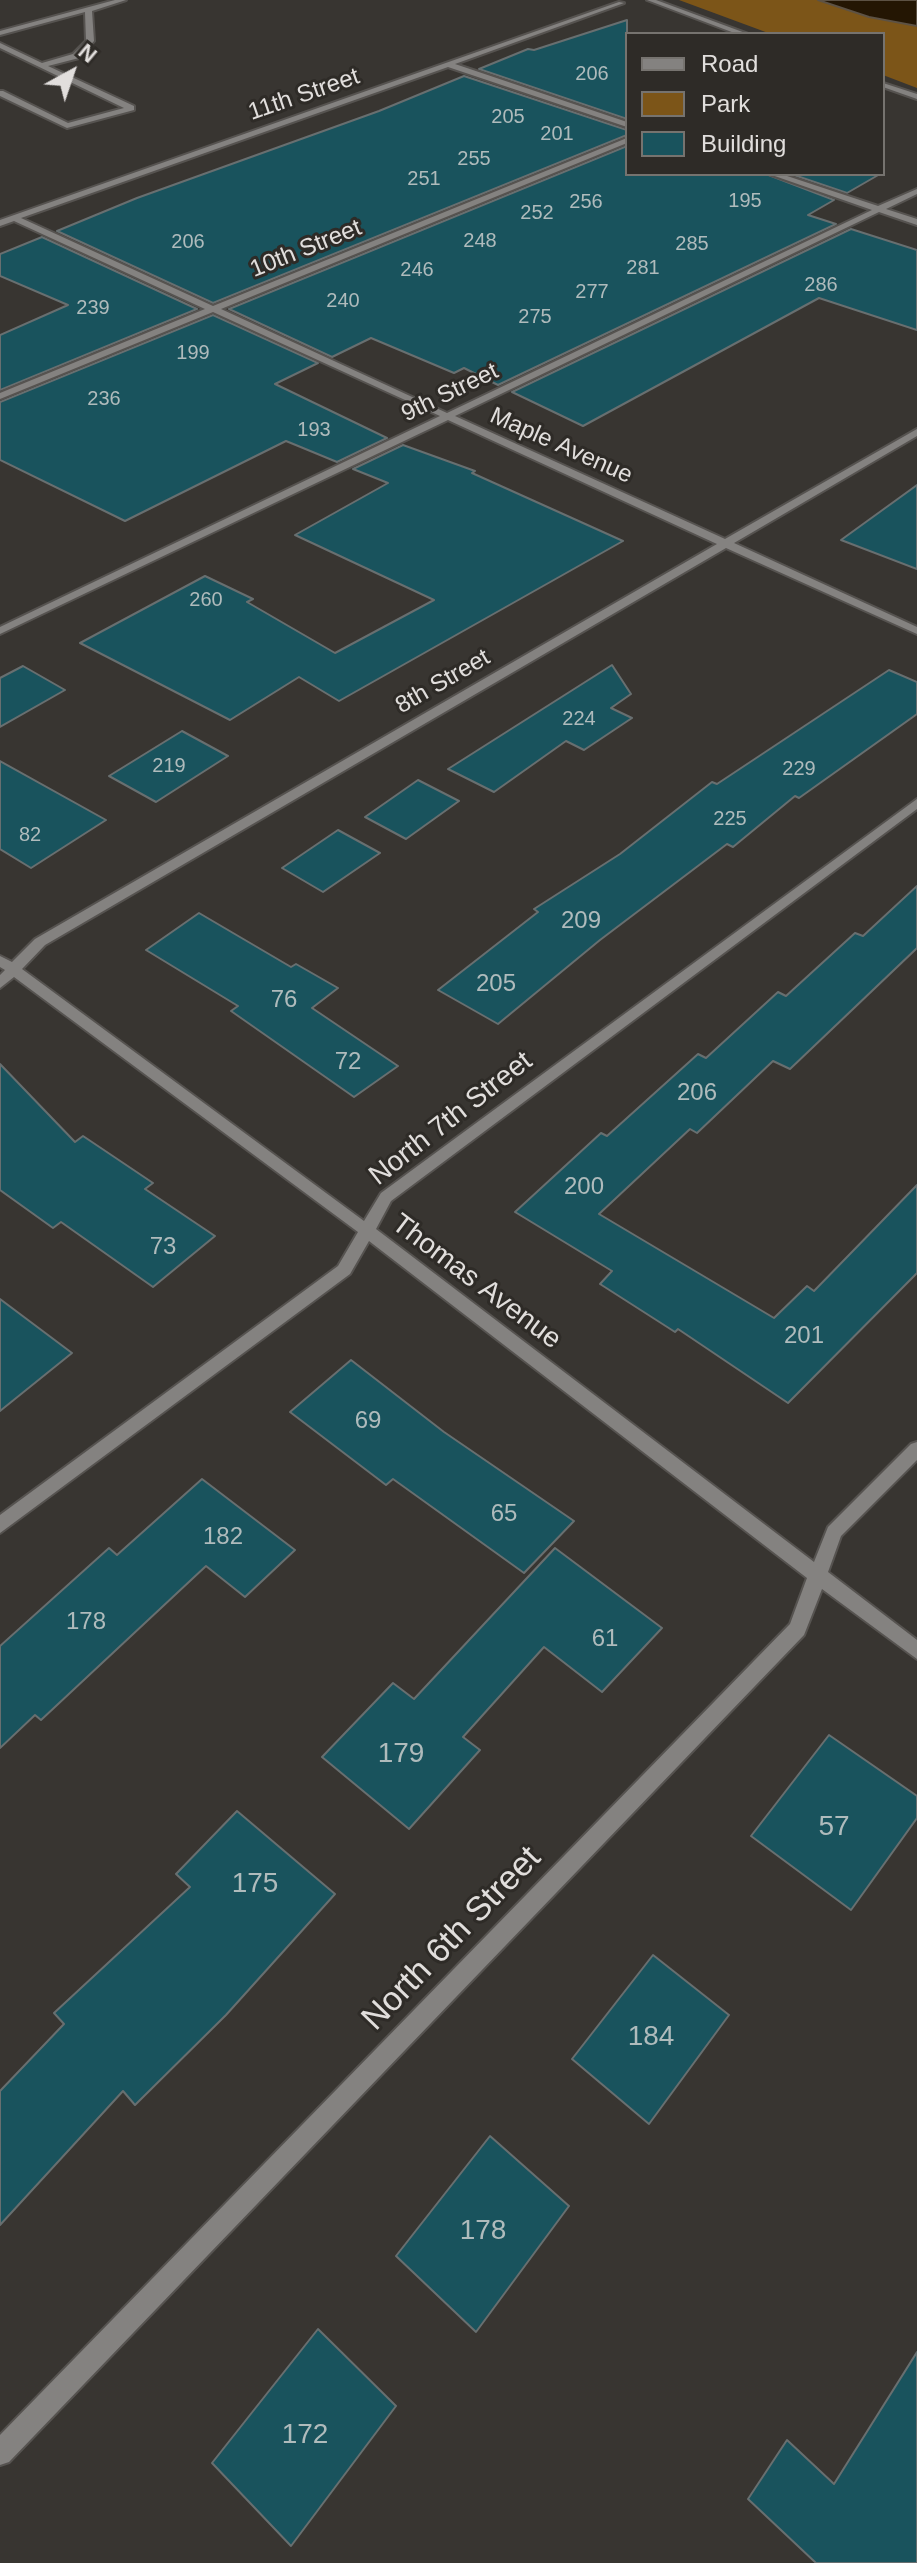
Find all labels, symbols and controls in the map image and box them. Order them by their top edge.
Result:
north arrow [32,32,112,112]
legend [625,32,885,176]
text: N [74,39,102,68]
text: Road [701,50,758,77]
house number: 206 [575,62,609,86]
street label: 11th Street [245,63,363,127]
text: Park [701,90,750,117]
house number: 205 [491,105,525,129]
house number: 201 [540,122,574,146]
text: Building [701,130,786,157]
house number: 255 [457,147,491,171]
house number: 251 [407,167,441,191]
house number: 195 [728,189,762,213]
house number: 256 [569,190,603,214]
house number: 252 [520,201,554,225]
street label: 10th Street [246,214,366,284]
house number: 248 [463,229,497,253]
house number: 206 [171,230,205,254]
house number: 285 [675,232,709,256]
house number: 281 [626,256,660,280]
house number: 246 [400,258,434,282]
house number: 286 [804,273,838,297]
house number: 277 [575,280,609,304]
house number: 240 [326,289,360,313]
house number: 239 [76,296,110,320]
house number: 275 [518,305,552,329]
house number: 199 [176,341,210,365]
street label: 9th Street [397,357,503,429]
house number: 236 [87,387,121,411]
street label: Maple Avenue [485,402,637,490]
house number: 193 [297,418,331,442]
house number: 260 [189,588,223,612]
street label: 8th Street [391,644,495,720]
house number: 224 [562,707,596,731]
house number: 219 [152,754,186,778]
house number: 229 [782,757,816,781]
house number: 225 [713,807,747,831]
house number: 82 [19,823,41,847]
house number: 209 [561,907,601,935]
house number: 205 [476,970,516,998]
house number: 76 [271,986,297,1014]
street label: North 7th Street [363,1045,539,1193]
house number: 72 [335,1048,361,1076]
house number: 206 [677,1079,717,1107]
house number: 200 [564,1173,604,1201]
street label: Thomas Avenue [385,1207,567,1357]
house number: 73 [150,1233,176,1261]
house number: 201 [784,1322,824,1350]
house number: 69 [355,1407,381,1435]
house number: 65 [491,1500,517,1528]
house number: 182 [203,1523,243,1551]
house number: 178 [66,1608,106,1636]
house number: 61 [592,1625,618,1653]
house number: 179 [378,1737,424,1771]
house number: 57 [818,1810,850,1844]
street label: North 6th Street [354,1839,550,2039]
house number: 175 [232,1867,278,1901]
house number: 184 [628,2020,674,2054]
house number: 178 [460,2214,506,2248]
house number: 172 [282,2418,328,2452]

